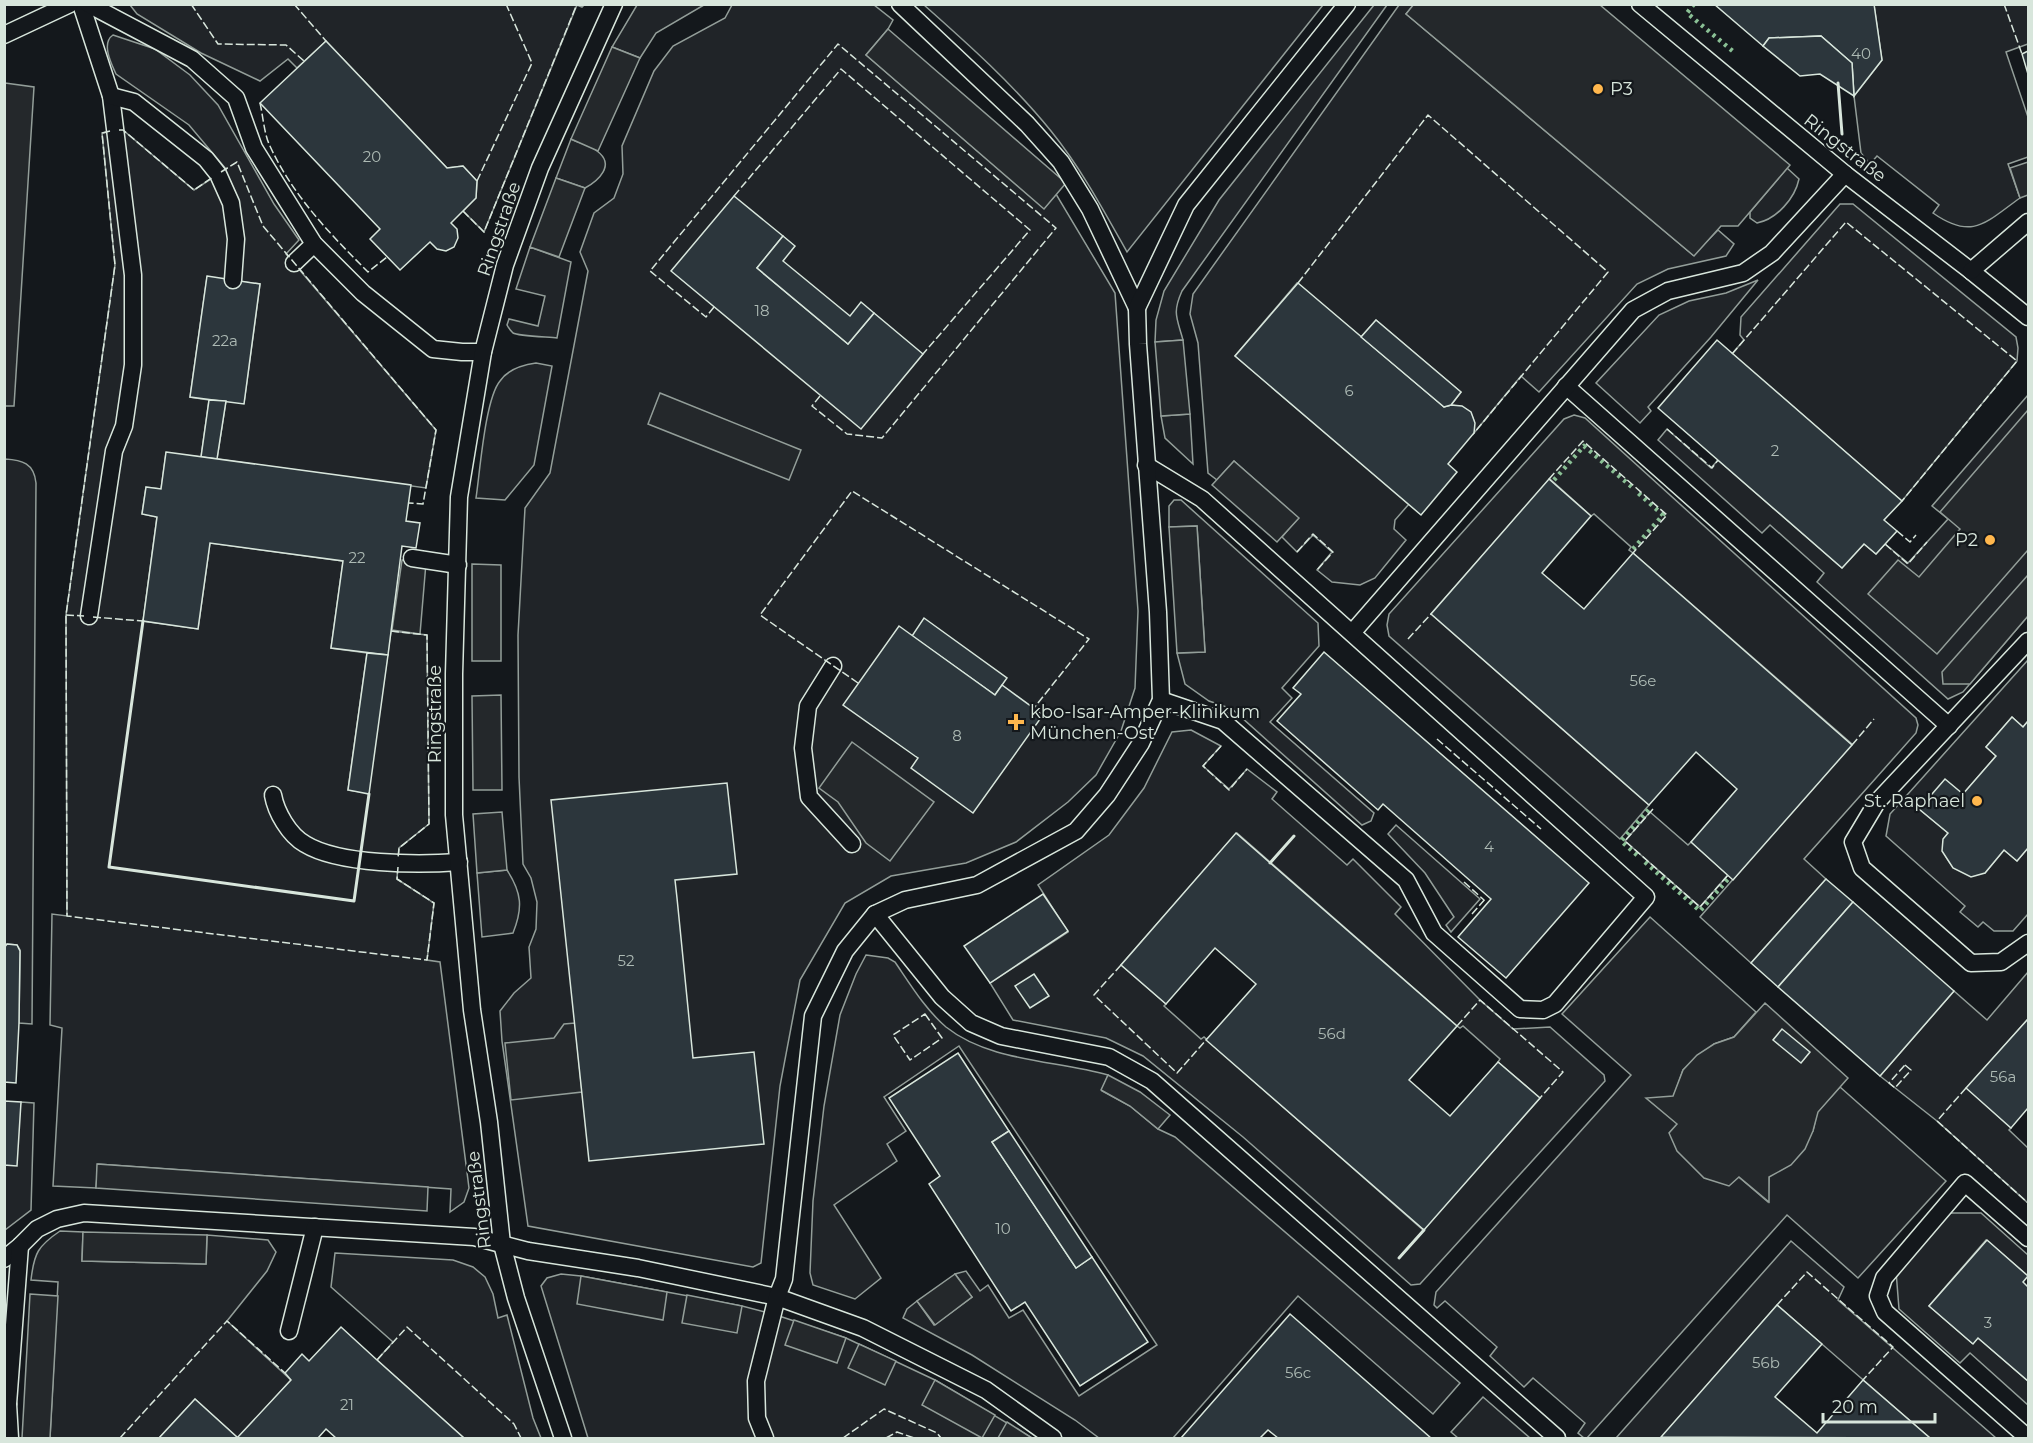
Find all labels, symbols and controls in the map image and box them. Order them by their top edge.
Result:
house number: 40 [1851,44,1871,63]
place label: P3 [1610,78,1633,100]
marker: P3 [1591,82,1605,96]
street label: Ringstraße [1799,109,1891,187]
house number: 20 [363,147,381,166]
street label: Ringstraße [473,179,525,279]
house number: 18 [755,301,770,320]
house number: 22a [212,331,238,350]
house number: 6 [1344,381,1354,400]
house number: 2 [1771,441,1779,460]
place label: P2 [1955,529,1978,551]
marker: P2 [1983,533,1997,547]
house number: 22 [348,548,366,567]
street label: Ringstraße [424,665,446,763]
house number: 56e [1630,671,1656,690]
place label: kbo-Isar-Amper-Klinikum München-Ost [1030,701,1260,744]
marker: kbo-Isar-Amper-Klinikum München-Ost [1007,713,1025,731]
house number: 8 [952,726,962,745]
place label: St. Raphael [1864,790,1965,812]
marker: St. Raphael [1970,794,1984,808]
house number: 4 [1484,837,1494,856]
house number: 52 [618,951,634,970]
house number: 56d [1318,1024,1346,1043]
house number: 56a [1990,1067,2016,1086]
street label: Ringstraße [462,1150,496,1250]
house number: 10 [995,1219,1011,1238]
house number: 3 [1984,1313,1992,1332]
house number: 56b [1752,1353,1780,1372]
house number: 56c [1285,1363,1311,1382]
scale bar [1823,1386,1936,1424]
house number: 21 [340,1395,354,1414]
text: 20 m [1832,1396,1878,1418]

